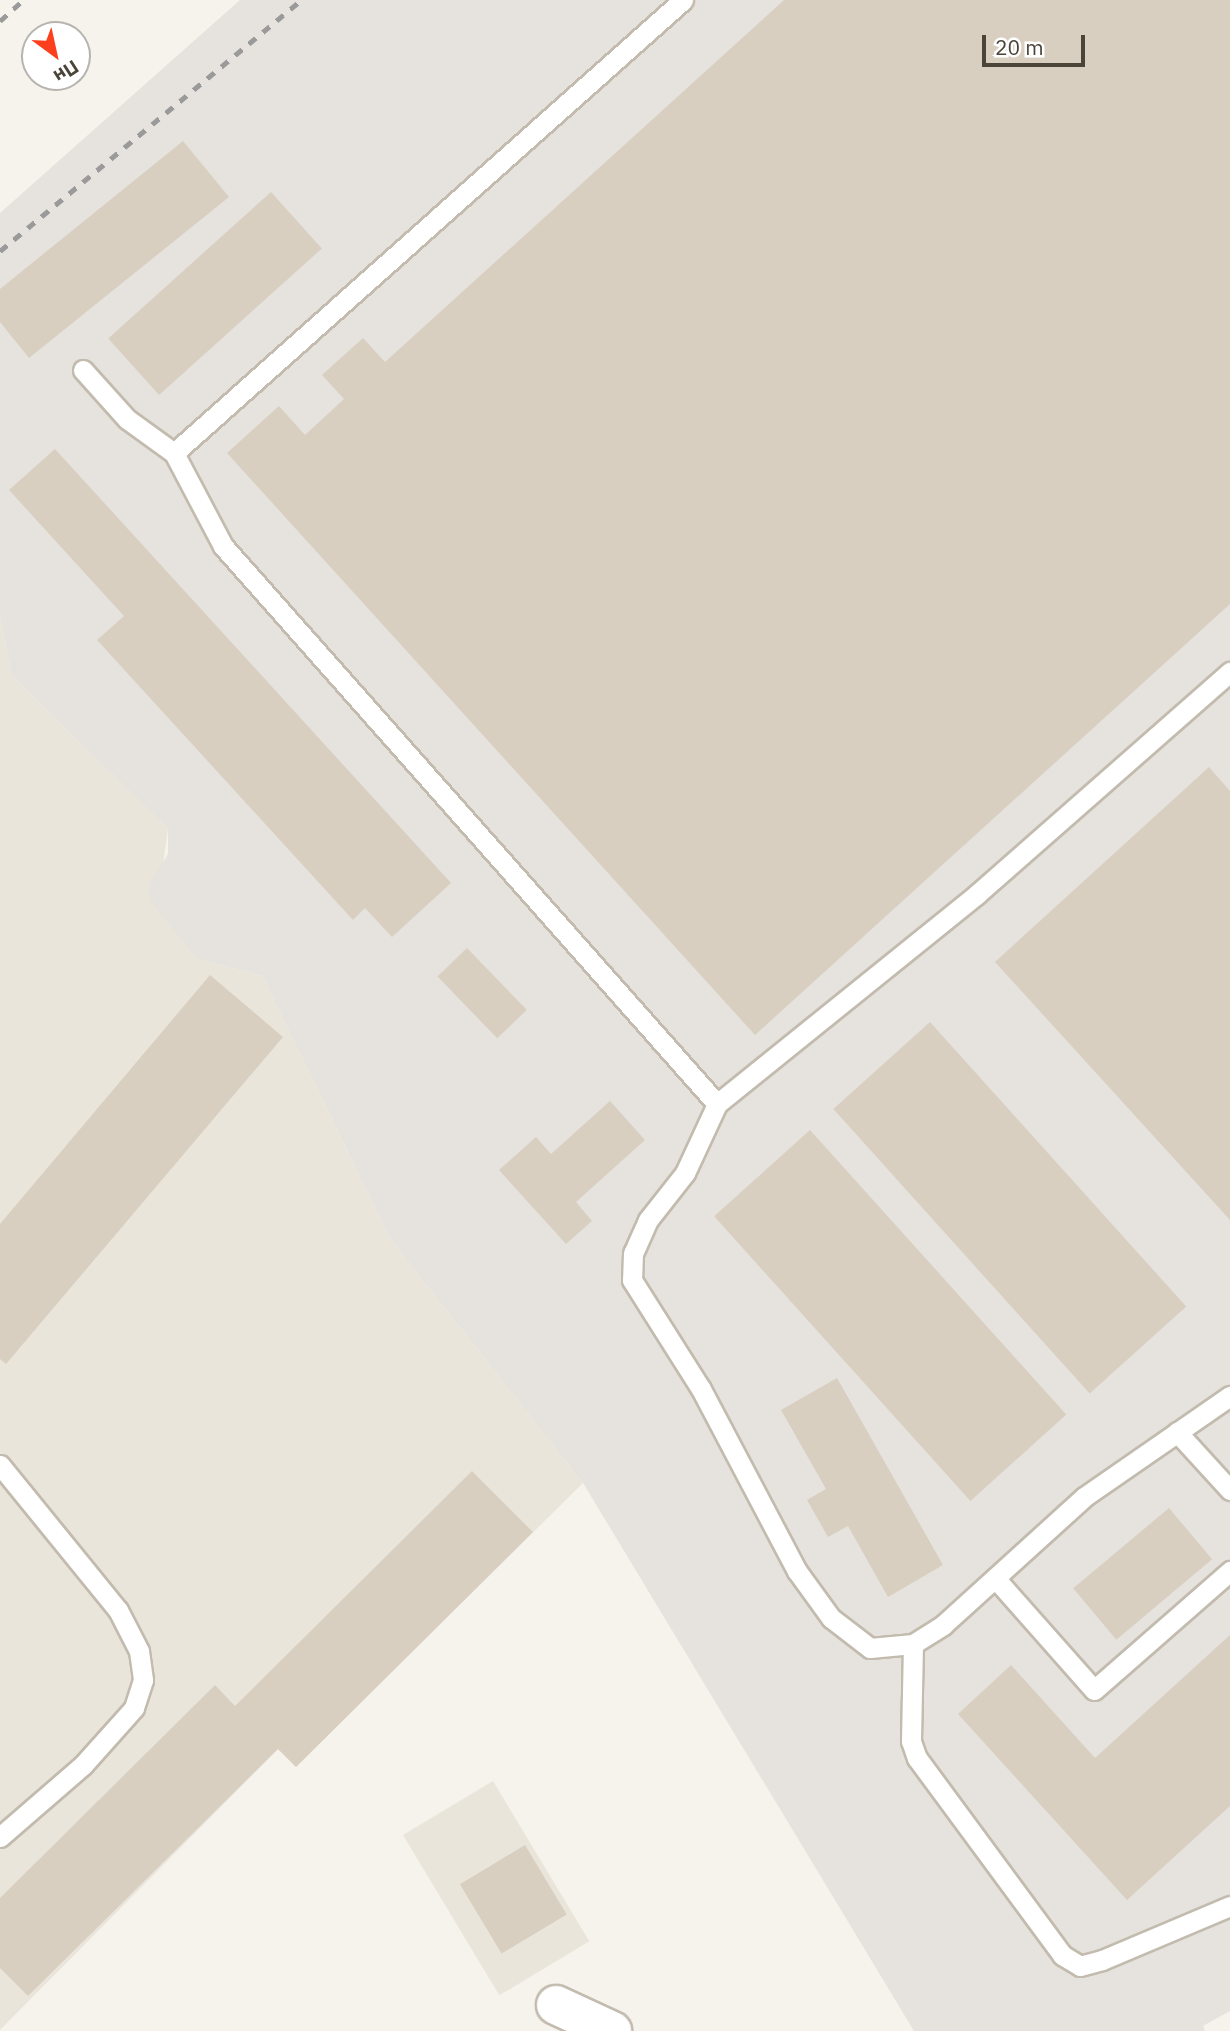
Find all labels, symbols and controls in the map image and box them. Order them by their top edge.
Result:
north arrow [21,21,91,91]
scale bar [985,21,1088,65]
text: 20 m [995,33,1044,61]
text: Пн [49,55,83,89]

